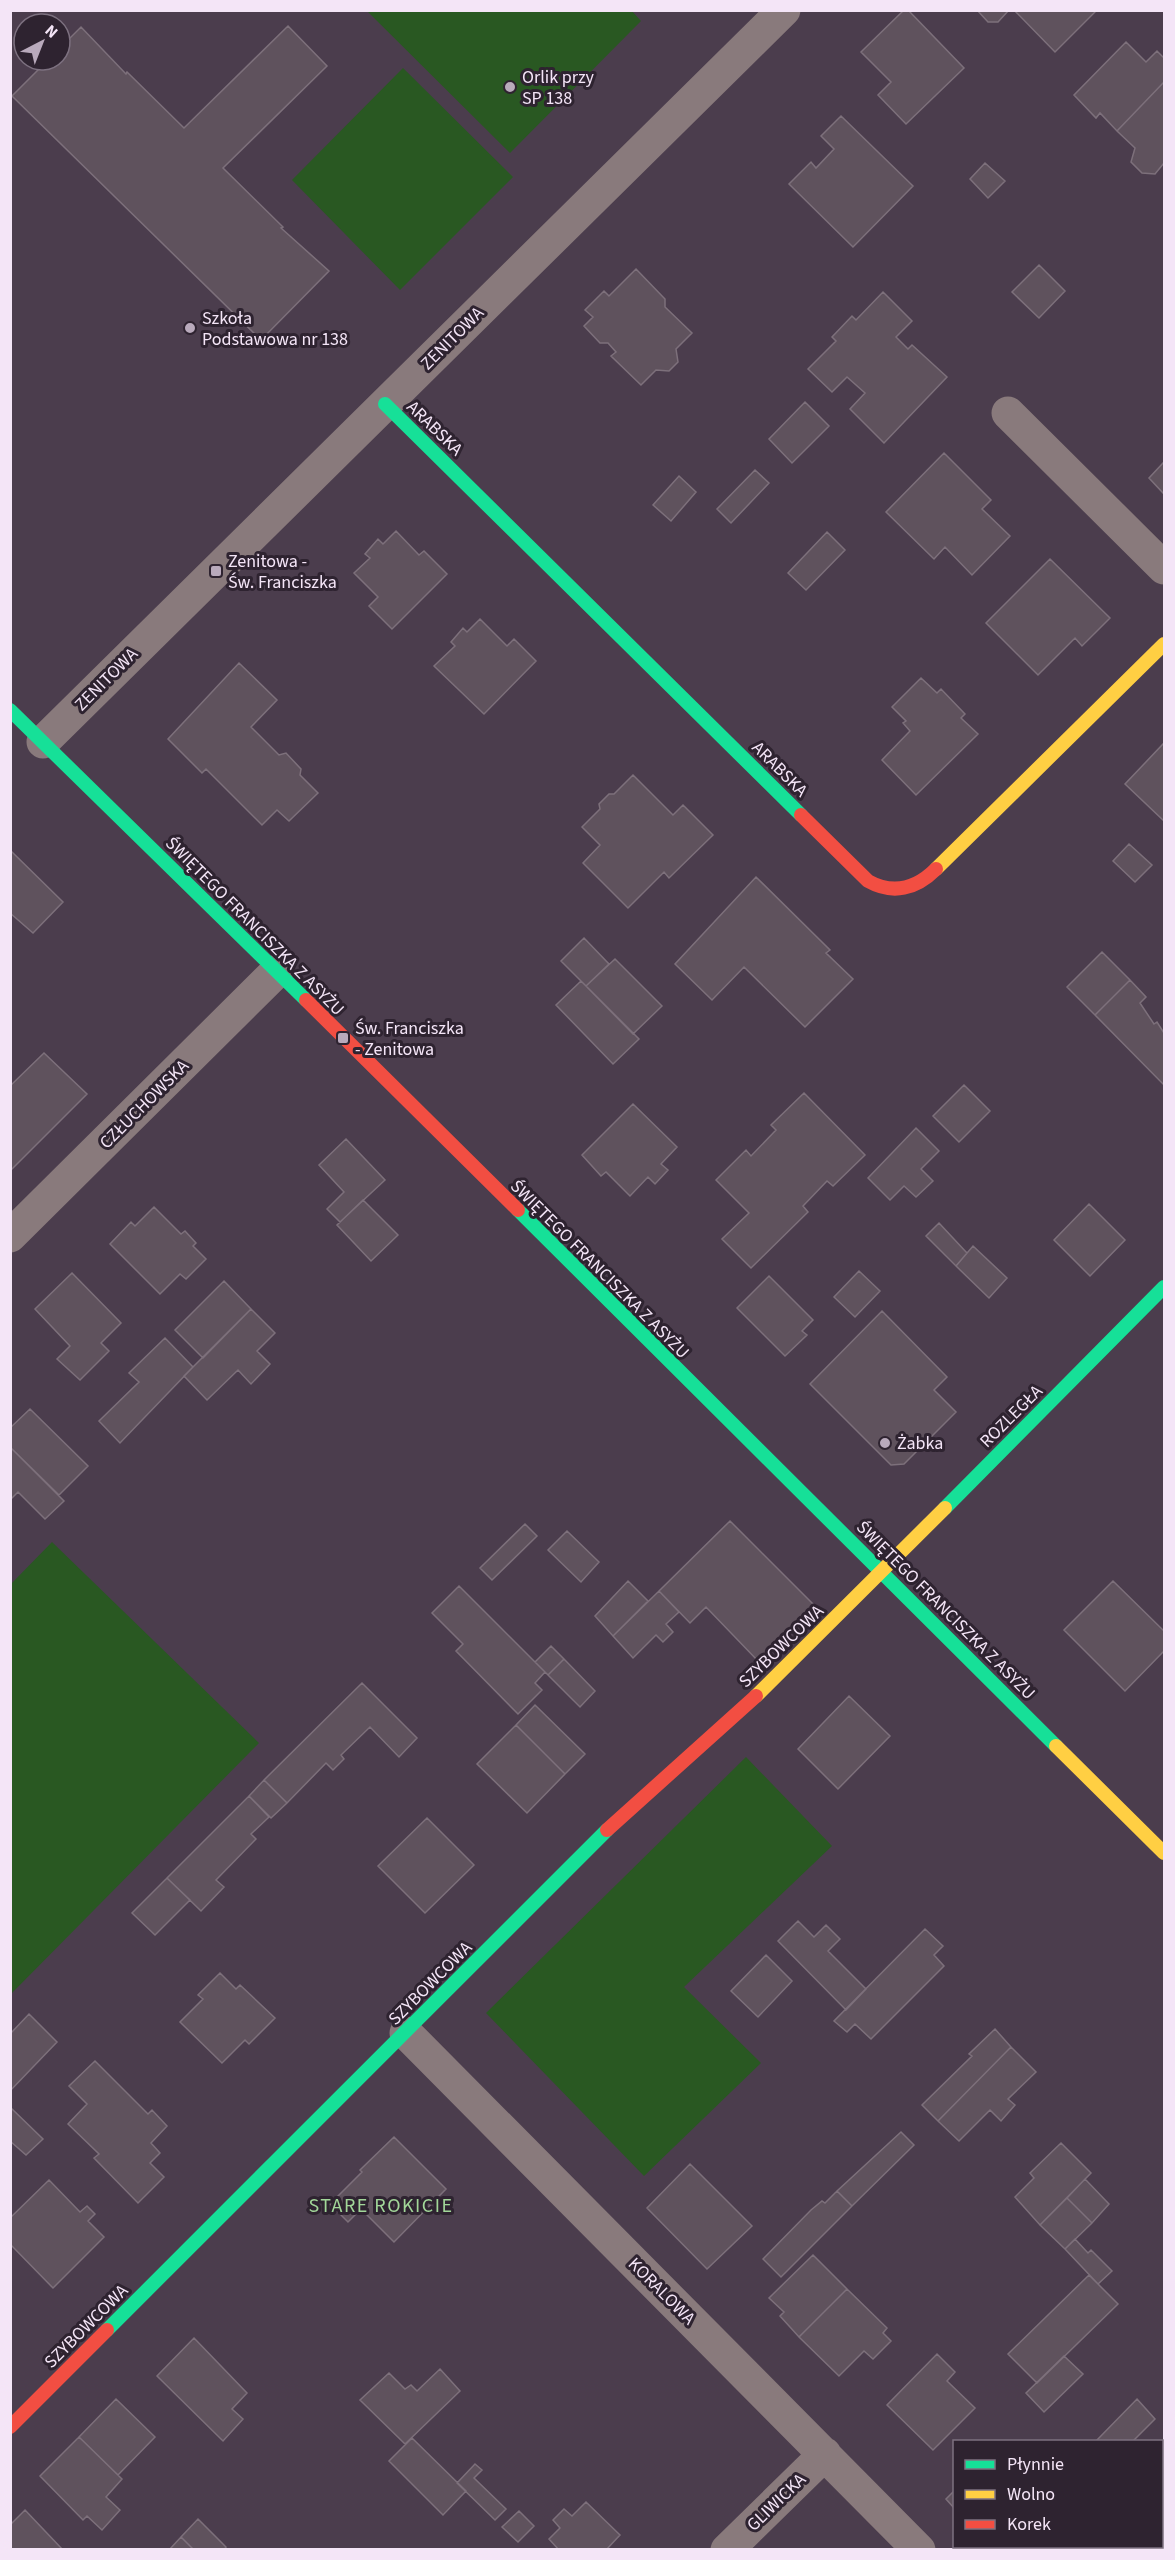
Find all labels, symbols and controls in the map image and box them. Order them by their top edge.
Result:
north arrow [12,12,72,72]
text: N [40,20,63,43]
place label: Orlik przy SP 138 [522,65,594,111]
marker: Orlik przy SP 138 [503,80,517,94]
street label: ZENITOWA [415,301,490,376]
place label: Szkoła Podstawowa nr 138 [202,306,348,352]
marker: Szkoła Podstawowa nr 138 [183,321,197,335]
street label: ARABSKA [401,395,469,462]
place label: Zenitowa - Św. Franciszka [228,549,337,595]
marker: Zenitowa - Św. Franciszka [209,564,223,578]
street label: ZENITOWA [69,642,144,717]
street label: ARABSKA [746,736,813,803]
street label: ŚWIĘTEGO FRANCISZKA Z ASYŻU [160,831,350,1021]
place label: Św. Franciszka - Zenitowa [355,1016,464,1062]
marker: Św. Franciszka - Zenitowa [336,1031,350,1045]
street label: CZŁUCHOWSKA [94,1054,195,1155]
street label: ŚWIĘTEGO FRANCISZKA Z ASYŻU [505,1174,695,1364]
street label: ROZLEGŁA [974,1379,1049,1453]
place label: Żabka [897,1431,943,1456]
marker: Żabka [878,1436,892,1450]
street label: ŚWIĘTEGO FRANCISZKA Z ASYŻU [851,1515,1041,1705]
street label: SZYBOWCOWA [733,1599,830,1693]
street label: SZYBOWCOWA [383,1936,478,2031]
district label: STARE ROKICIE [308,2192,454,2220]
street label: KORALOWA [622,2252,701,2331]
street label: SZYBOWCOWA [39,2279,134,2374]
legend [953,2440,1163,2548]
text: Płynnie [1007,2452,1064,2477]
street label: GLIWICKA [741,2468,812,2537]
text: Wolno [1007,2482,1055,2507]
text: Korek [1007,2512,1051,2537]

